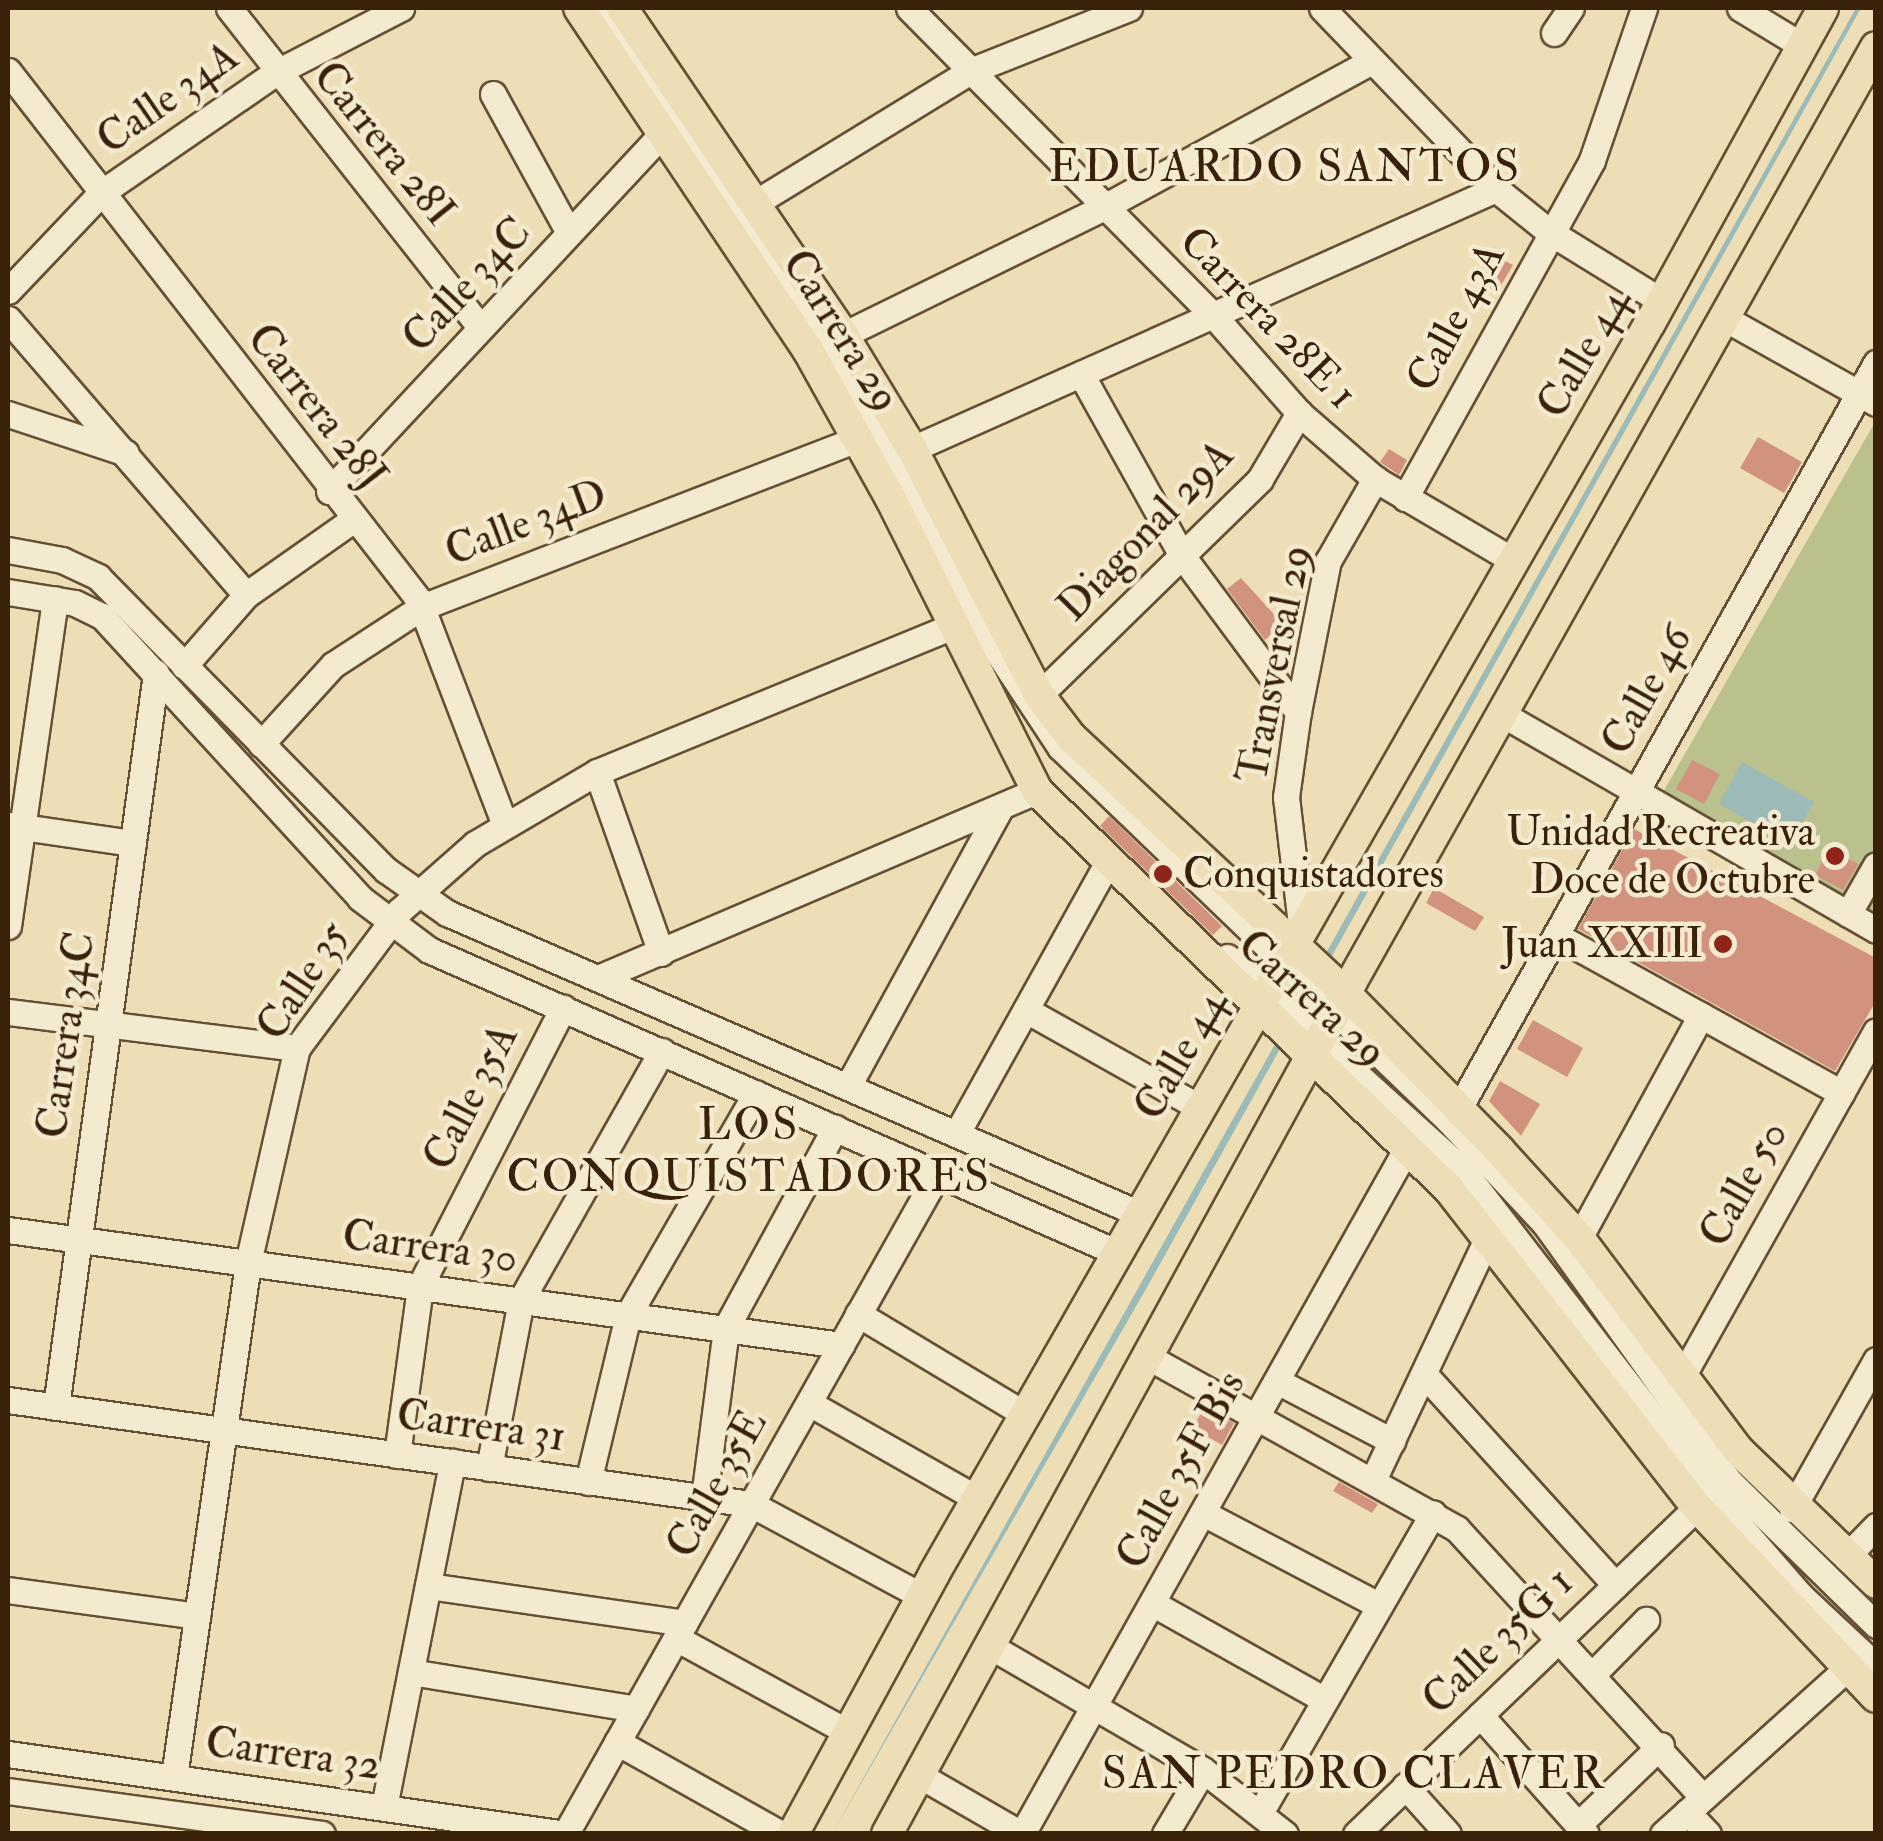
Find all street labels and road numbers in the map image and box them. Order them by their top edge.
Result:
street label: Calle 34A [88,31,248,165]
street label: Carrera 28I [303,52,465,236]
street label: Calle 34C [392,207,542,363]
street label: Carrera 28E 1 [1169,217,1367,419]
street label: Calle 43A [1396,234,1516,400]
street label: Carrera 29 [772,241,910,421]
street label: Calle 44 [1527,279,1641,427]
street label: Carrera 28J [237,314,397,500]
street label: Diagonal 29A [1047,430,1245,632]
street label: Calle 34D [438,469,614,577]
street label: Transversal 29 [1227,541,1323,787]
street label: Calle 46 [1591,617,1703,763]
street label: Calle 35 [246,913,360,1049]
street label: Carrera 29 [1228,920,1396,1078]
street label: Carrera 34C [27,929,105,1141]
street label: Calle 44 [1124,981,1238,1129]
street label: Calle 35A [413,1016,529,1178]
street label: Calle 50 [1689,1113,1799,1255]
street label: Carrera 30 [339,1210,521,1284]
street label: Calle 35F Bis [1106,1362,1256,1578]
street label: Carrera 31 [394,1389,568,1463]
street label: Calle 35E [656,1402,778,1566]
street label: Calle 35G 1 [1412,1557,1584,1725]
street label: Carrera 32 [202,1717,384,1791]

